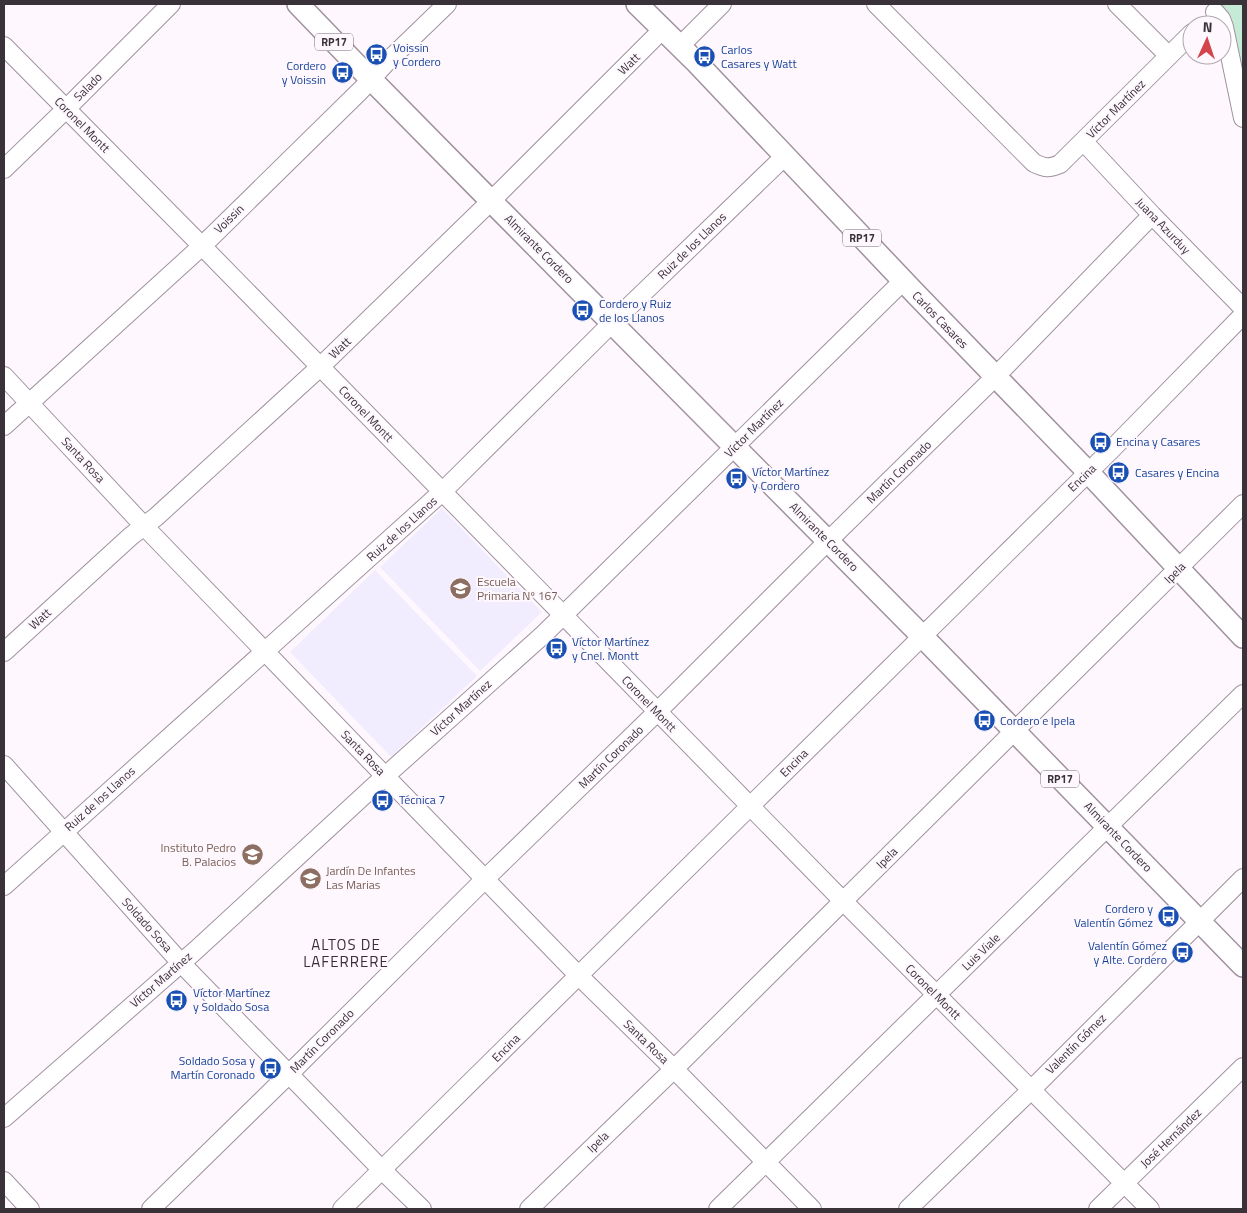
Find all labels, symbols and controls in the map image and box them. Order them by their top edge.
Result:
north arrow [1182,15,1232,65]
text: N [1202,16,1213,37]
road number: RP17 [315,34,353,51]
place label: Voissin y Cordero [393,38,441,71]
place label: Carlos Casares y Watt [721,40,798,73]
bus stop icon: Voissin y Cordero [365,43,389,67]
bus stop icon: Carlos Casares y Watt [693,45,717,69]
street label: Watt [613,48,645,79]
place label: Cordero y Voissin [282,56,326,89]
bus stop icon: Cordero y Voissin [330,61,354,85]
street label: Salado [69,68,106,105]
street label: Víctor Martínez [1082,75,1150,143]
street label: Coronel Montt [50,92,115,157]
street label: Juana Azurduy [1131,193,1195,258]
street label: Voissin [209,199,248,238]
street label: Ruiz de los Llanos [653,207,731,284]
street label: Almirante Cordero [500,210,578,288]
road number: RP17 [843,230,881,247]
street label: Carlos Casares [908,286,973,353]
place label: Cordero y Ruiz de los Llanos [599,294,671,327]
bus stop icon: Cordero y Ruiz de los Llanos [571,299,595,323]
street label: Watt [324,332,356,363]
street label: Coronel Montt [334,381,399,447]
street label: Víctor Martínez [720,394,788,462]
bus stop icon: Encina y Casares [1088,430,1112,454]
street label: Santa Rosa [57,432,110,487]
place label: Encina y Casares [1116,432,1201,451]
street label: Martín Coronado [862,435,936,508]
street label: Encina [1063,459,1100,496]
bus stop icon: Casares y Encina [1107,461,1131,485]
place label: Víctor Martínez y Cordero [752,462,829,495]
place label: Casares y Encina [1135,463,1219,482]
bus stop icon: Víctor Martínez y Cordero [724,467,748,491]
street label: Ruiz de los Llanos [362,491,442,566]
street label: Almirante Cordero [785,498,863,576]
street label: Ipela [1159,557,1190,588]
place label: Escuela Primaria Nº 167 [477,572,558,605]
school or university icon: Escuela Primaria Nº 167 [449,577,473,601]
street label: Watt [24,603,56,634]
place label: Víctor Martínez y Cnel. Montt [572,632,649,665]
bus stop icon: Víctor Martínez y Cnel. Montt [544,637,568,661]
street label: Coronel Montt [617,671,682,737]
street label: Víctor Martínez [426,675,496,741]
bus stop icon: Cordero e Ipela [972,709,996,733]
place label: Cordero e Ipela [1000,711,1075,730]
street label: Martín Coronado [574,720,648,793]
street label: Santa Rosa [337,726,390,780]
street label: Encina [775,744,812,781]
street label: Ruiz de los Llanos [60,761,140,836]
road number: RP17 [1041,771,1079,788]
bus stop icon: Técnica 7 [371,788,395,812]
place label: Técnica 7 [399,790,445,809]
street label: Almirante Cordero [1080,797,1157,876]
place label: Instituto Pedro B. Palacios [161,838,236,871]
street label: Ipela [871,842,902,873]
school or university icon: Instituto Pedro B. Palacios [240,843,264,867]
place label: Jardín De Infantes Las Marias [326,861,416,894]
school or university icon: Jardín De Infantes Las Marias [298,866,322,890]
street label: Soldado Sosa [118,893,177,956]
place label: Cordero y Valentín Gómez [1074,899,1153,932]
bus stop icon: Cordero y Valentín Gómez [1157,904,1181,928]
street label: Luis Viale [957,928,1004,975]
district label: ALTOS DE LAFERRERE [303,933,389,973]
place label: Valentín Gómez y Alte. Cordero [1088,936,1167,969]
bus stop icon: Valentín Gómez y Alte. Cordero [1171,941,1195,965]
street label: Víctor Martínez [125,947,196,1012]
street label: Coronel Montt [901,959,966,1024]
place label: Víctor Martínez y Soldado Sosa [193,983,270,1016]
bus stop icon: Víctor Martínez y Soldado Sosa [165,988,189,1012]
street label: Martín Coronado [285,1004,358,1077]
street label: Valentín Gómez [1041,1009,1110,1078]
street label: Santa Rosa [619,1015,673,1068]
street label: Encina [487,1029,524,1066]
place label: Soldado Sosa y Martín Coronado [171,1051,255,1084]
bus stop icon: Soldado Sosa y Martín Coronado [259,1056,283,1080]
street label: José Hernández [1136,1103,1206,1172]
street label: Ipela [582,1126,613,1157]

